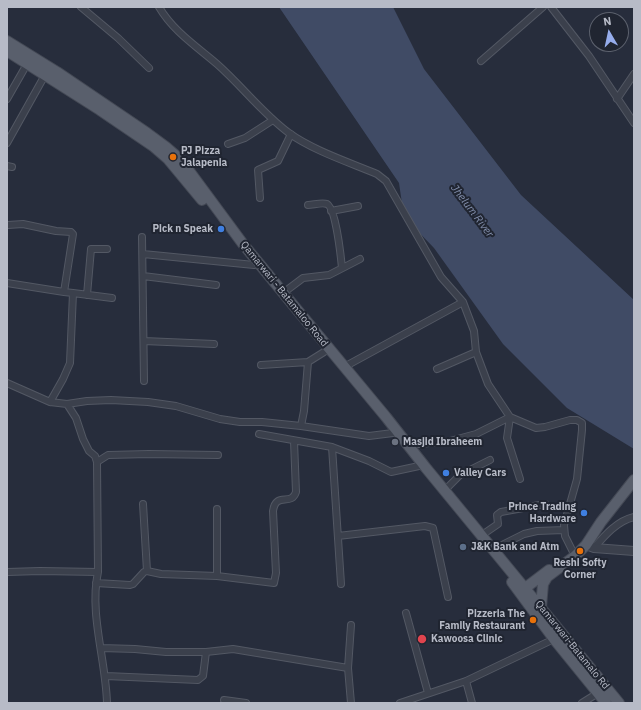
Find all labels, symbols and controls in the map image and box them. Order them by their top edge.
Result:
north arrow [589,12,629,52]
text: N [602,14,612,29]
place label: PJ Pizza Jalapenia [181,145,227,168]
marker: PJ Pizza Jalapenia [168,152,178,162]
water label: Jhelum River [448,182,496,240]
place label: Pick n Speak [153,223,213,235]
marker: Pick n Speak [216,224,226,234]
street label: Qamarwari - Batamaloo Road [238,239,330,349]
place label: Masjid Ibraheem [403,436,482,448]
marker: Masjid Ibraheem [390,437,400,447]
place label: Valley Cars [454,467,506,479]
marker: Valley Cars [441,468,451,478]
place label: Prince Trading Hardware [508,501,576,524]
marker: Prince Trading Hardware [579,508,589,518]
place label: J&K Bank and Atm [471,541,559,553]
marker: J&K Bank and Atm [458,542,468,552]
marker: Reshi Softy Corner [575,546,585,556]
place label: Reshi Softy Corner [553,557,607,580]
street label: Qamarwari-Batamalo Rd [532,598,612,692]
place label: Pizzeria The Family Restaurant [439,608,525,632]
marker: Pizzeria The Family Restaurant [528,615,538,625]
marker: Kawoosa Clinic [416,633,428,645]
place label: Kawoosa Clinic [431,633,503,645]

